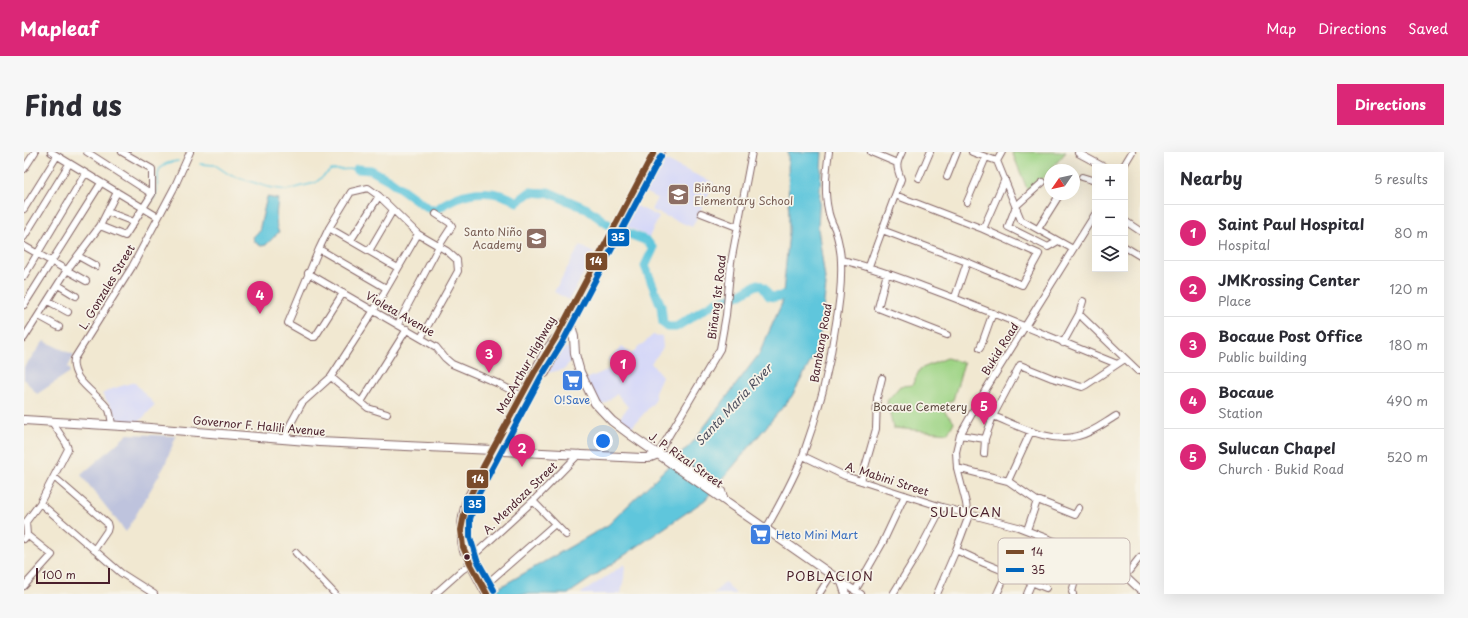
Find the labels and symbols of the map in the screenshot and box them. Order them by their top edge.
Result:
north arrow [1044,164,1080,200]
place label: Biñang Elementary School [694,179,793,209]
school or university icon: Biñang Elementary School [666,181,692,207]
place label: Santo Niño Academy [464,223,522,253]
school or university icon: Santo Niño Academy [524,225,550,251]
line badge: 35 [607,228,630,247]
text: 35 [611,228,625,245]
street label: L. Gonzales Street [74,240,139,333]
line badge: 14 [585,252,608,271]
text: 14 [590,252,603,269]
street label: Biñang 1st Road [703,254,730,340]
pin: 4 [247,281,273,314]
street label: Violeta Avenue [362,287,438,340]
street label: Bambang Road [805,302,836,384]
street label: MacArthur Highway [492,313,559,417]
street label: Bukid Road [977,319,1022,378]
pin: 3 [476,340,502,373]
pin: 1 [610,350,636,383]
water label: Santa Maria River [691,358,778,449]
supermarket icon: O!Save [559,367,585,393]
place label: O!Save [554,391,590,408]
pin: 5 [971,392,997,425]
park label: Bocaue Cemetery [873,398,967,415]
street label: Governor F. Halili Avenue [192,411,326,440]
street label: J. P. Rizal Street [646,428,727,492]
your location [593,431,613,451]
pin: 2 [509,434,535,467]
street label: A. Mendoza Street [478,457,561,538]
street label: A. Mabini Street [843,457,932,500]
line badge: 14 [466,469,489,489]
text: 14 [472,470,485,487]
line badge: 35 [463,495,486,514]
text: 35 [468,495,482,512]
district label: SULUCAN [930,502,1002,521]
supermarket icon: Heto Mini Mart [748,522,774,548]
place label: Heto Mini Mart [776,526,859,543]
legend [998,538,1130,584]
text: 14 [1031,543,1043,560]
unlabelled marker [462,552,472,562]
text: 35 [1031,561,1045,578]
scale bar [36,566,110,585]
district label: POBLACION [786,566,874,585]

